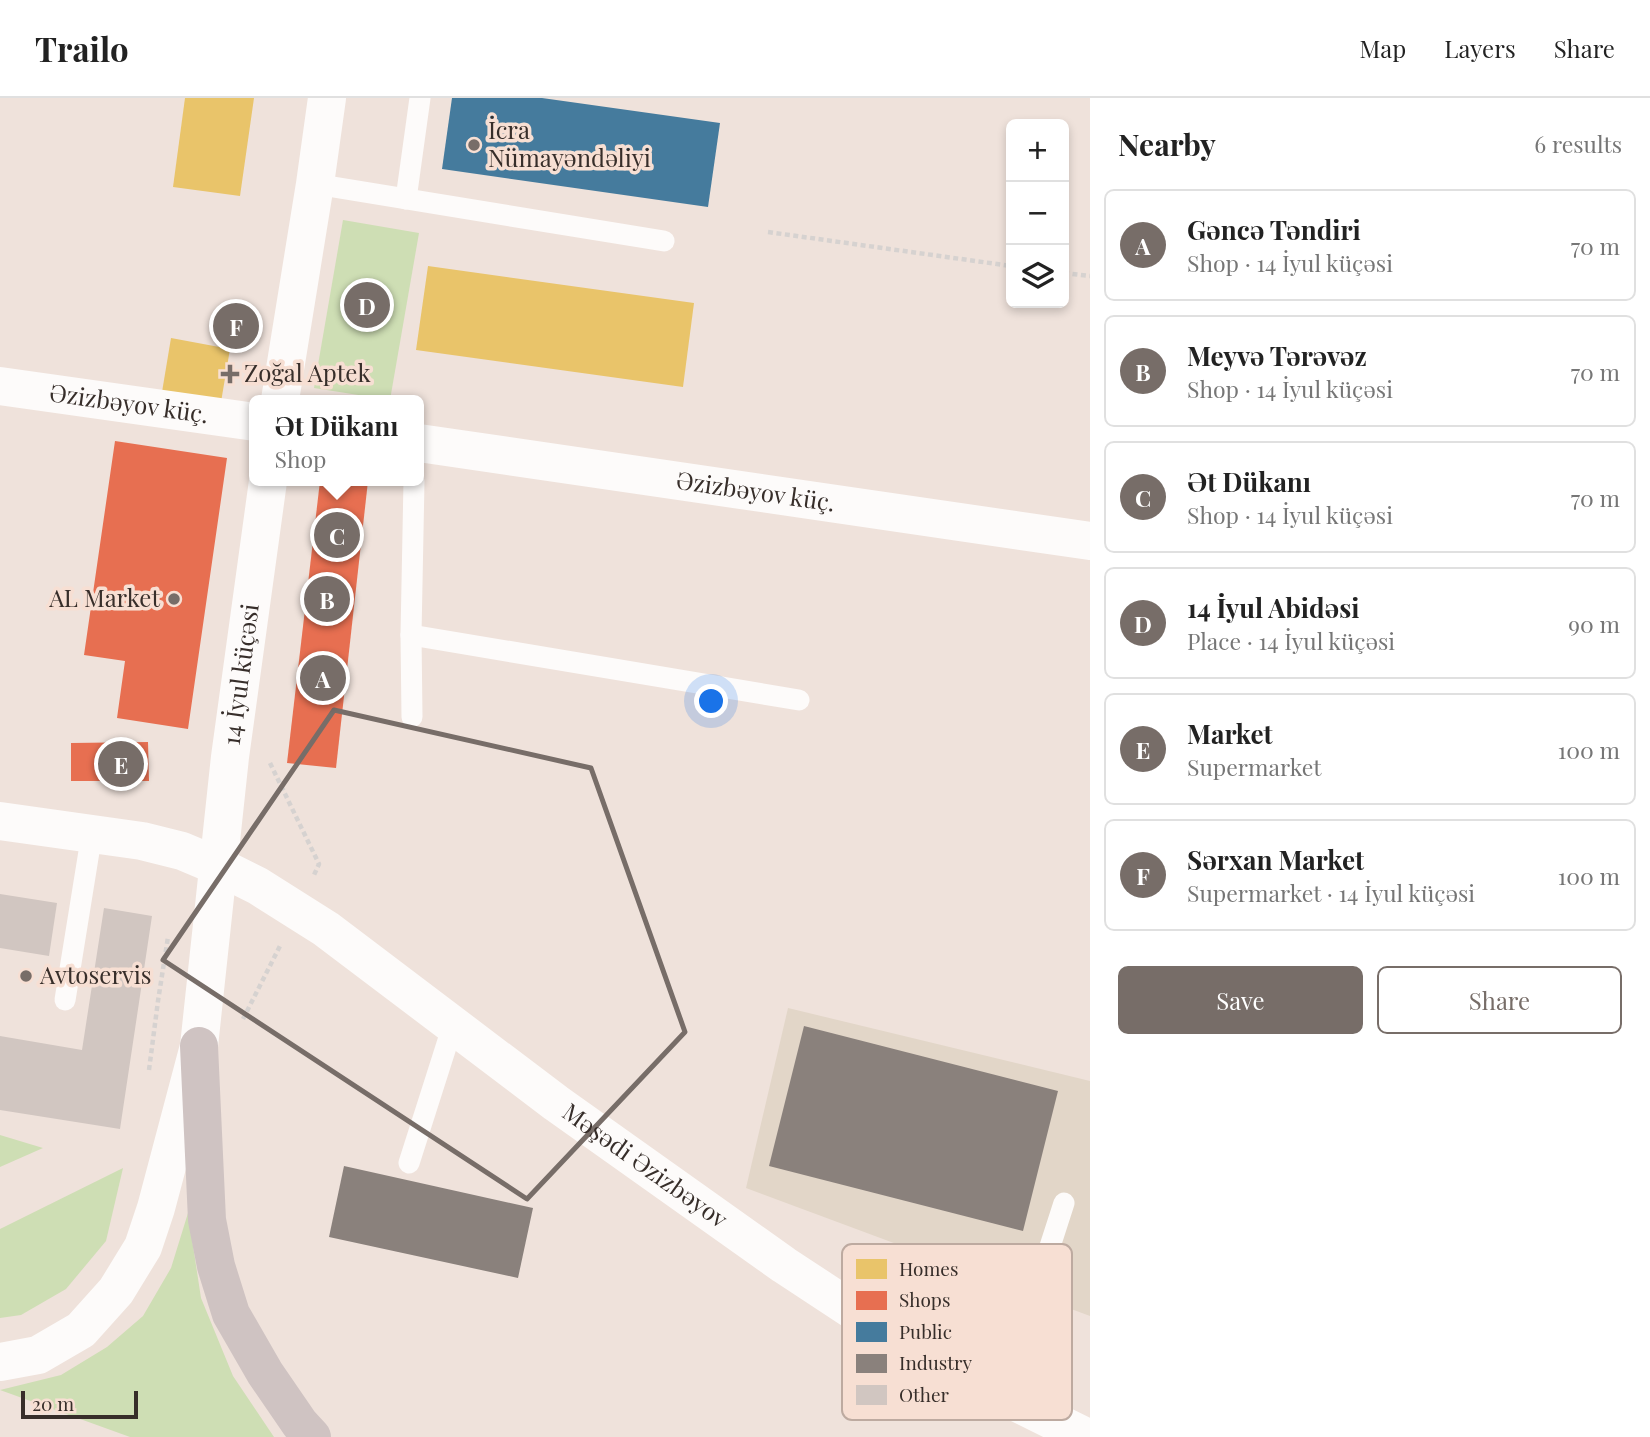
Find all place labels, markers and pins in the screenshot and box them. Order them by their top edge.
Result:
place label: İcra Nümayəndəliyi [488,113,651,173]
marker: İcra Nümayəndəliyi [466,137,482,153]
pin: D [344,279,390,331]
pin: F [213,300,259,352]
place label: Zoğal Aptek [244,356,371,388]
marker: Zoğal Aptek [222,366,238,382]
pin: C [314,509,360,561]
pin: B [304,573,350,625]
place label: AL Market [48,581,160,613]
marker: AL Market [166,591,182,607]
pin: A [300,652,346,704]
pin: E [98,738,144,790]
place label: Avtoservis [39,958,152,990]
marker: Avtoservis [18,968,34,984]

